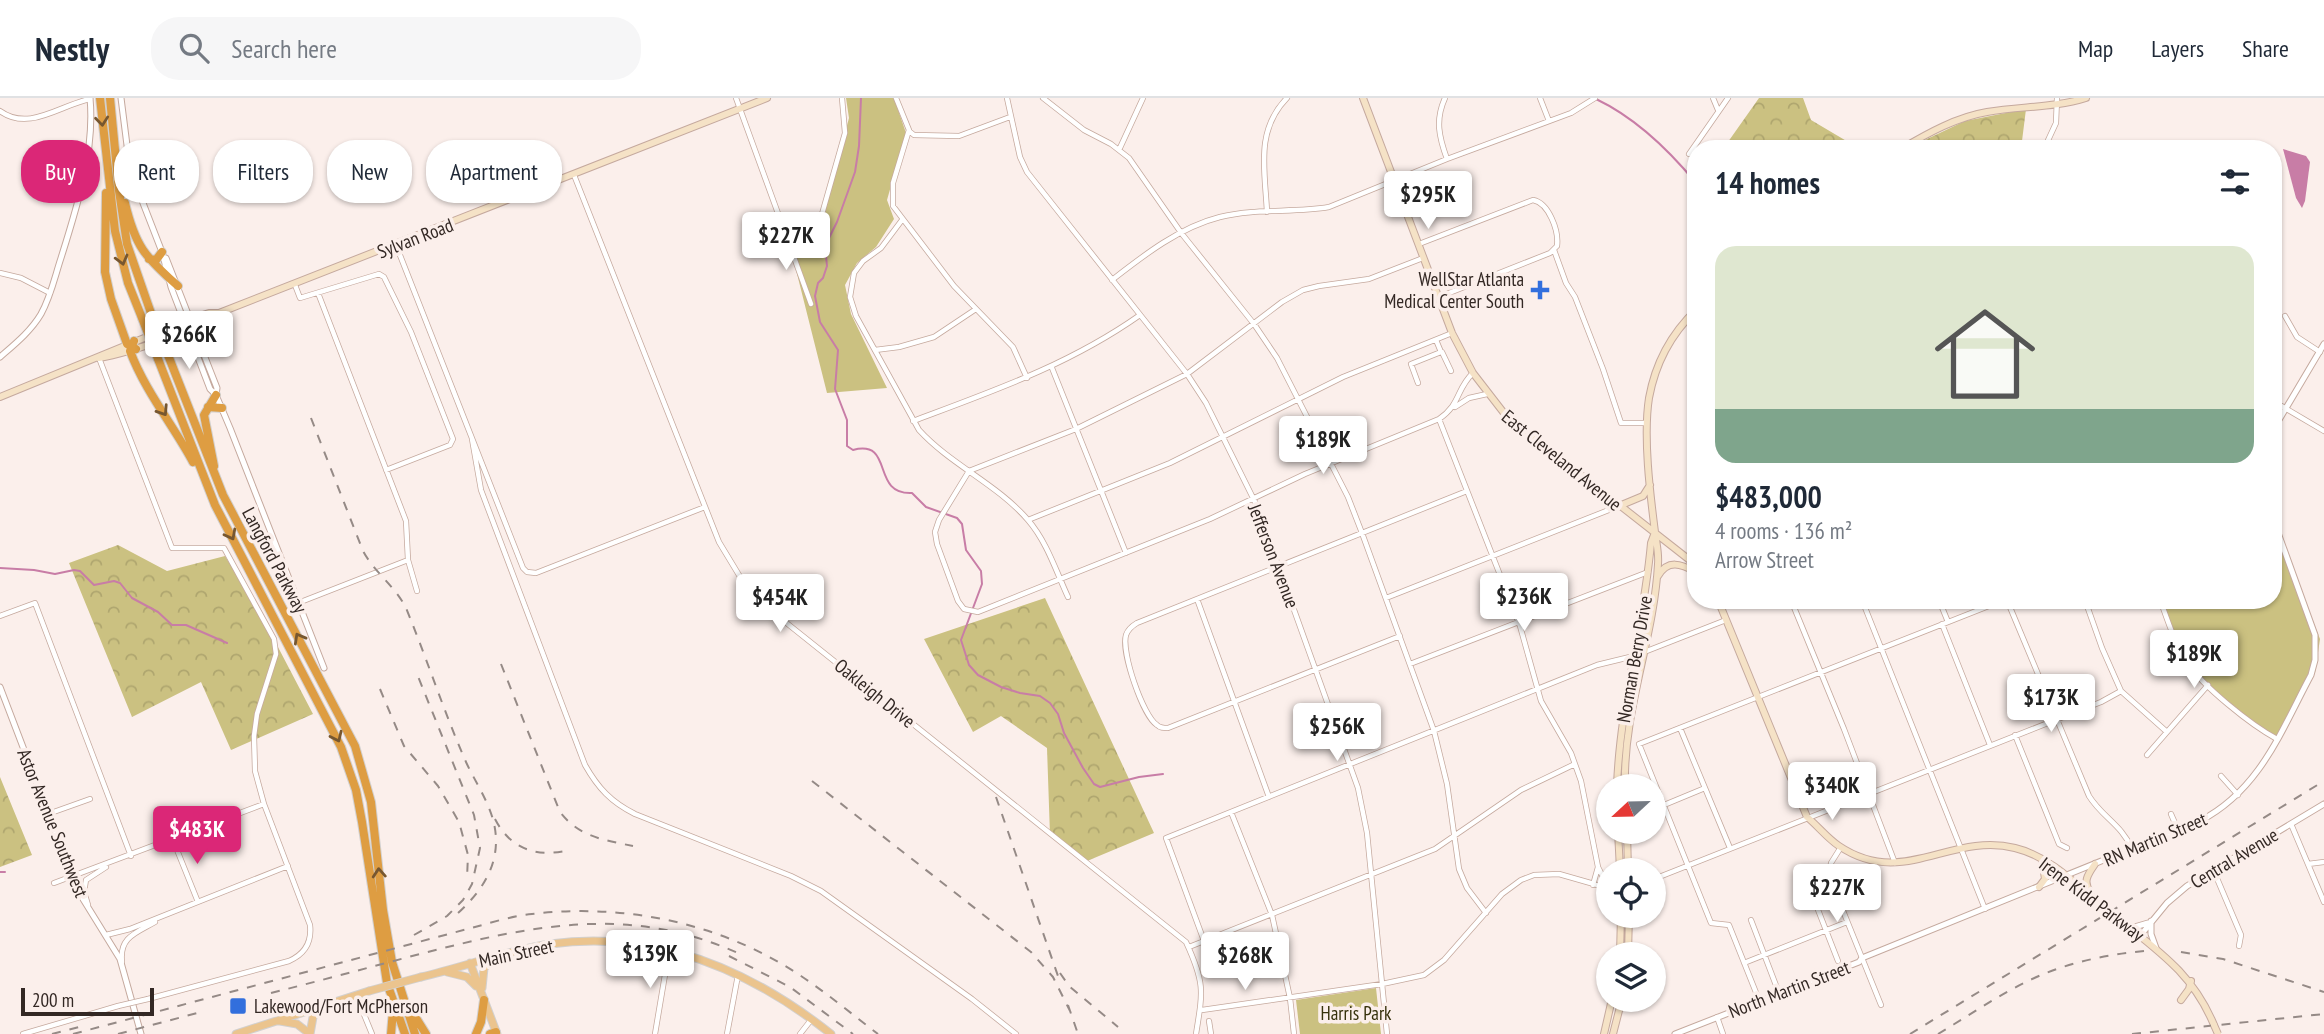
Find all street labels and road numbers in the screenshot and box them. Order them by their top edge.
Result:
street label: Sylvan Road [374,213,456,263]
street label: East Cleveland Avenue [1497,404,1627,516]
street label: Jefferson Avenue [1243,500,1305,612]
street label: Langford Parkway [237,503,313,618]
street label: Norman Berry Drive [1611,594,1657,724]
street label: Oakleigh Drive [830,653,920,733]
street label: Astor Avenue Southwest [12,745,94,902]
street label: RN Martin Street [2100,806,2211,871]
street label: Central Avenue [2186,822,2282,894]
street label: Irene Kidd Parkway [2035,852,2150,947]
street label: Main Street [477,933,556,973]
street label: North Martin Street [1725,955,1854,1023]

